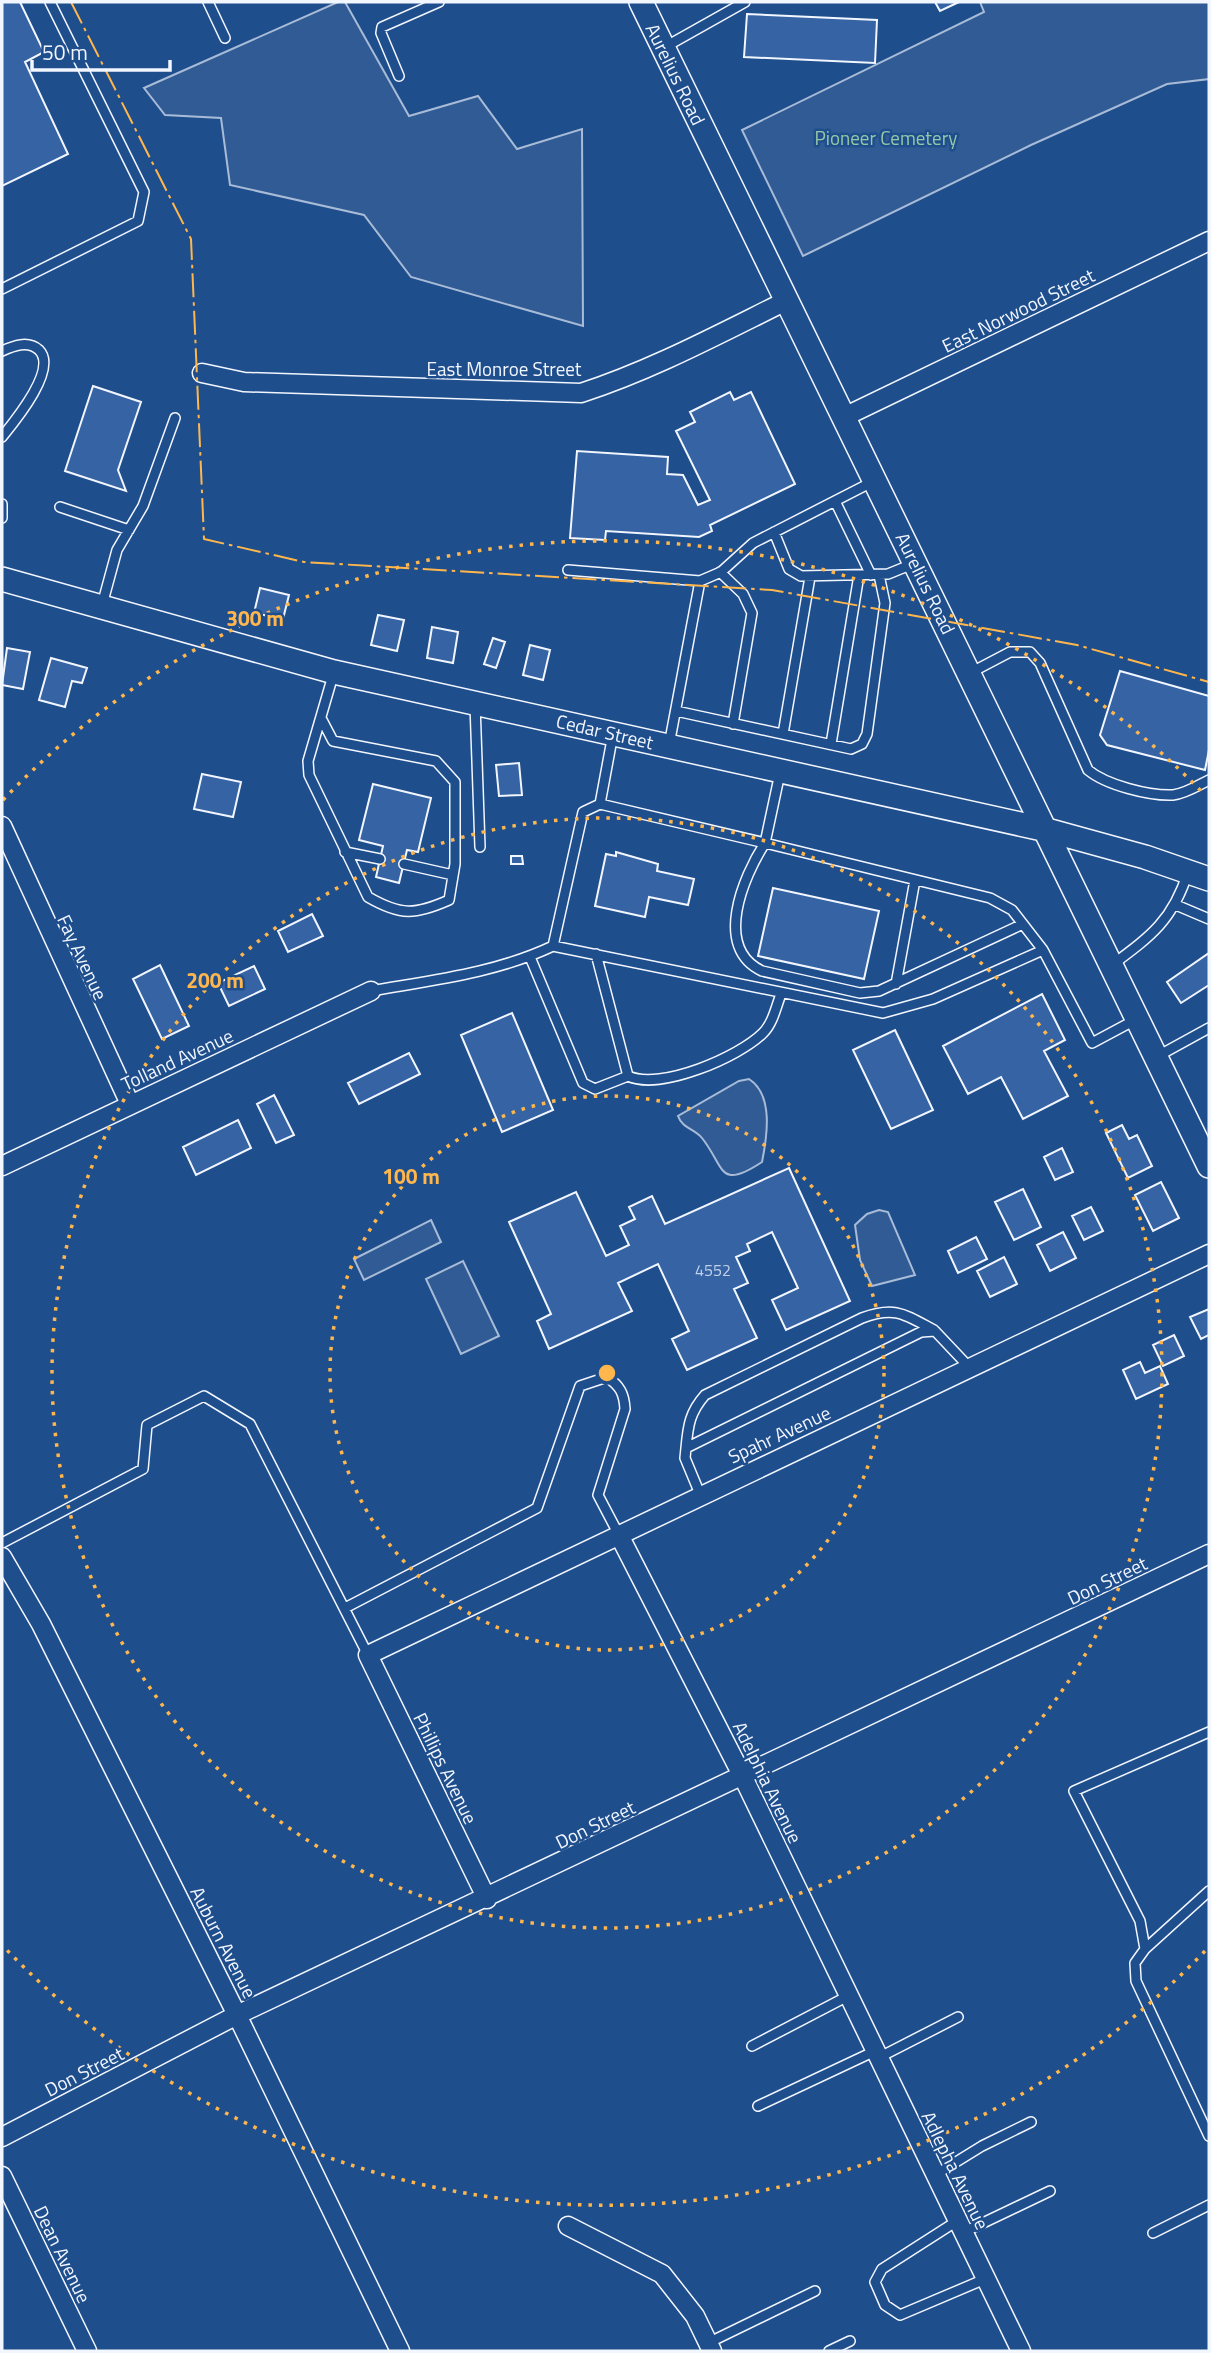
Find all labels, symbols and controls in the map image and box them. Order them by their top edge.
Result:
street label: Aurelius Road [639,18,713,130]
scale bar [32,28,170,72]
text: 50 m [42,36,88,68]
park label: Pioneer Cemetery [815,123,957,152]
street label: East Norwood Street [937,260,1100,360]
street label: East Monroe Street [427,354,582,383]
street label: Aurelius Road [889,527,963,639]
text: 300 m [226,602,284,634]
street label: Cedar Street [553,706,657,756]
street label: Fay Avenue [51,909,115,1005]
text: 200 m [186,964,244,996]
street label: Tolland Avenue [116,1020,238,1098]
text: 100 m [382,1160,440,1192]
house number: 4552 [695,1258,731,1282]
centre of rings [595,1361,619,1385]
street label: Spahr Avenue [723,1398,835,1470]
street label: Don Street [1062,1548,1152,1612]
street label: Phillips Avenue [406,1707,486,1829]
street label: Adelphia Avenue [726,1716,810,1848]
street label: Don Street [550,1792,640,1856]
street label: Auburn Avenue [183,1881,265,2003]
street label: Don Street [39,2038,129,2103]
street label: Adlepha Avenue [915,2106,997,2234]
street label: Dean Avenue [27,2200,99,2308]

